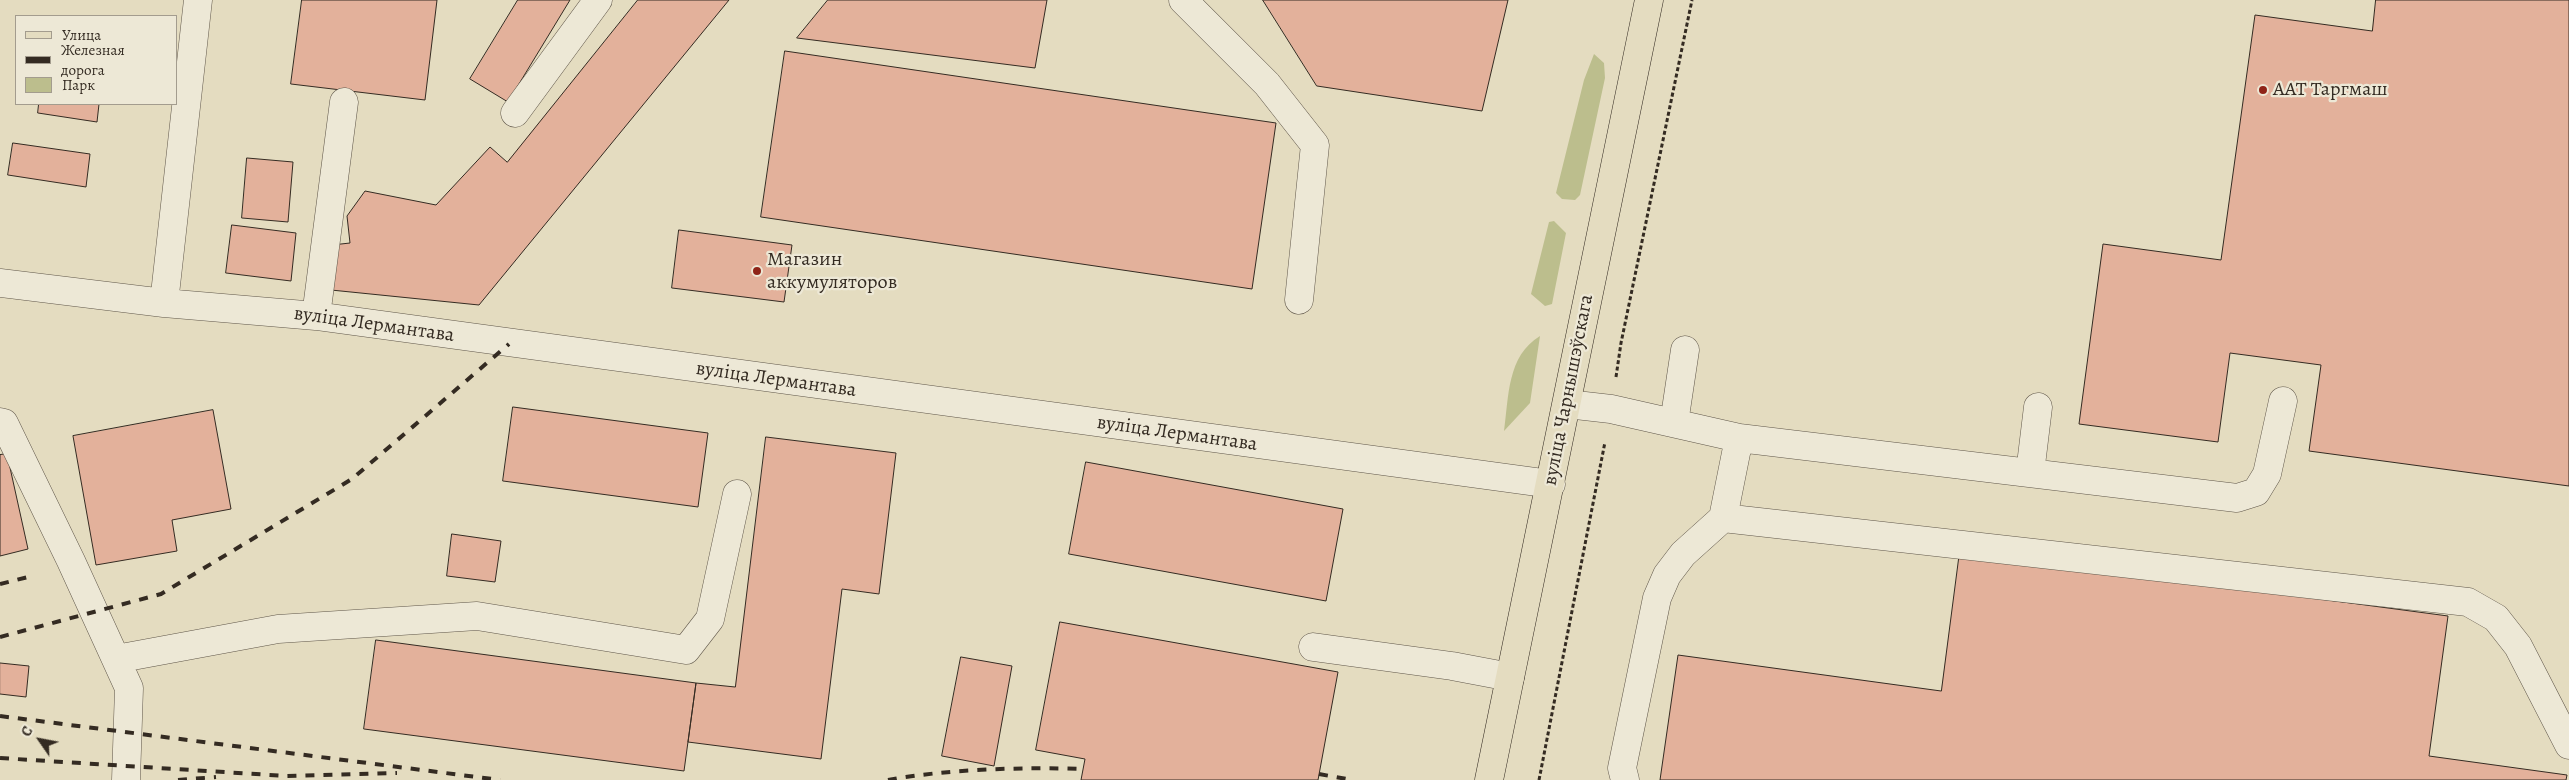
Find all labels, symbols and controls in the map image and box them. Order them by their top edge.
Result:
legend [15,15,178,105]
text: Улица [62,25,101,45]
text: Железная дорога [61,40,125,80]
text: Парк [62,75,95,95]
place label: ААТ Таргмаш [2273,78,2388,102]
marker: ААТ Таргмаш [2257,84,2269,96]
place label: Магазин аккумуляторов [767,248,897,295]
marker: Магазин аккумуляторов [751,265,763,277]
street label: вуліца Чарнышэўскага [1539,292,1599,488]
street label: вуліца Лермантава [292,302,456,348]
street label: вуліца Лермантава [694,357,858,403]
street label: вуліца Лермантава [1095,411,1259,457]
north arrow [15,715,65,765]
text: С [17,723,37,740]

